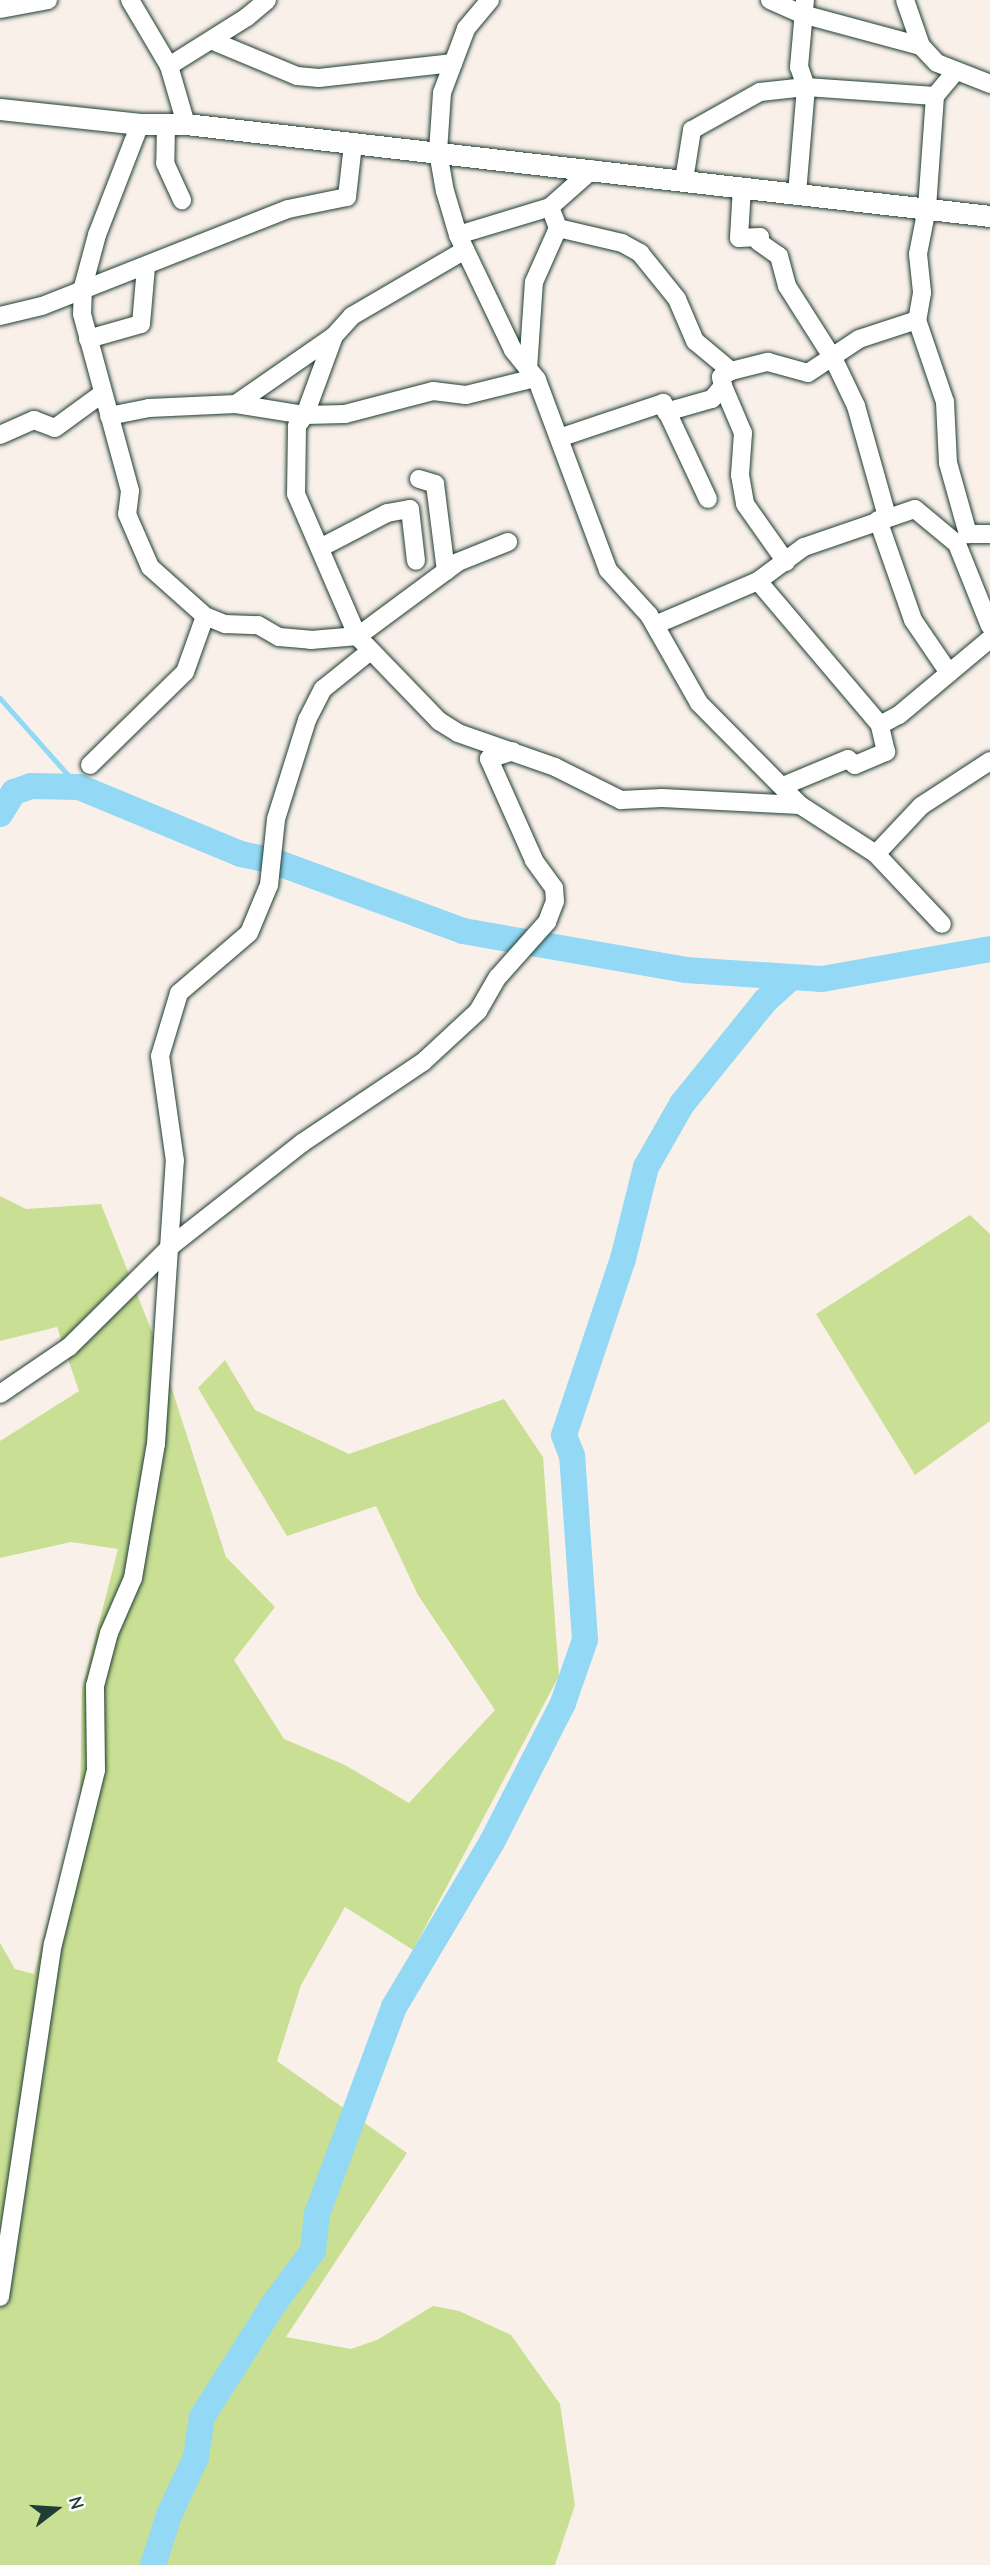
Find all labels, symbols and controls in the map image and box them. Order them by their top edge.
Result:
north arrow [21,2474,91,2544]
text: N [64,2494,88,2512]

